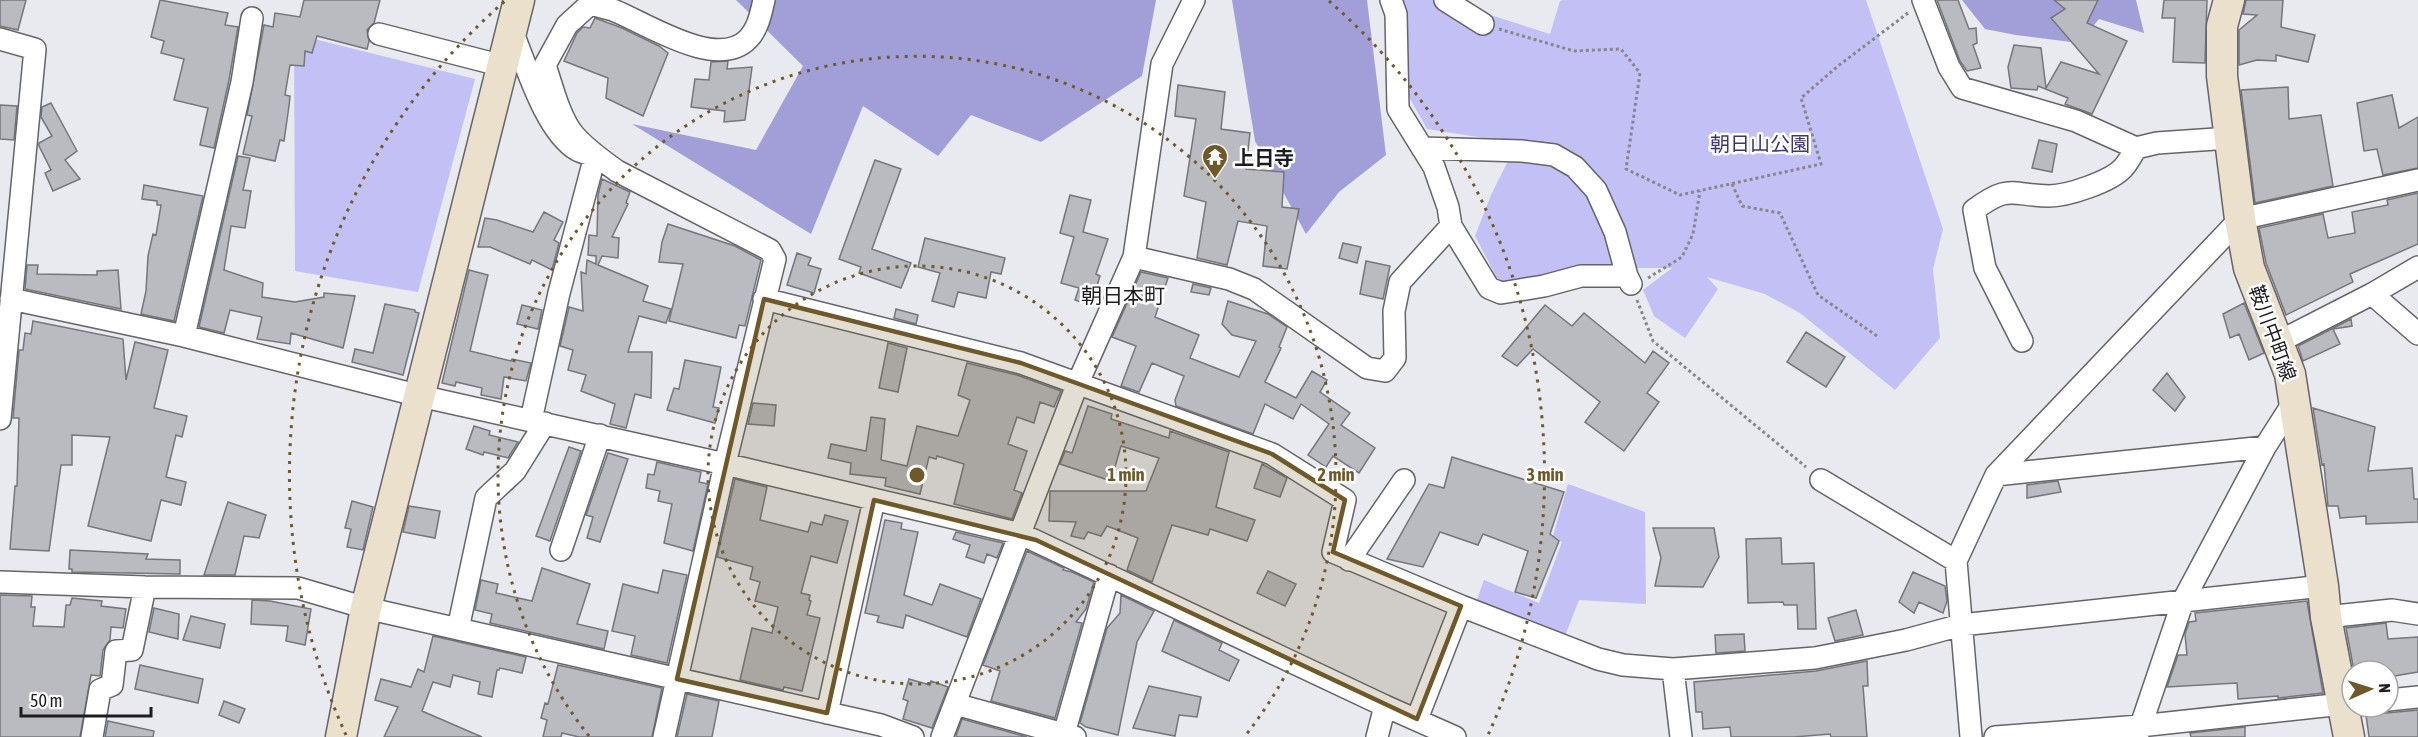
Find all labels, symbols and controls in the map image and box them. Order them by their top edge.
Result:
park label: 朝日山公園 [1710,132,1810,155]
temple icon: 上日寺 [1200,142,1230,180]
place label: 上日寺 [1234,146,1294,169]
street label: 鞍川中町線 [2245,282,2301,384]
district label: 朝日本町 [1081,283,1165,307]
text: 1 min [1108,464,1145,485]
text: 2 min [1318,464,1355,485]
text: 3 min [1527,464,1564,485]
centre of rings [907,465,927,485]
north arrow [2340,659,2400,719]
scale bar [21,680,152,718]
text: N [2376,683,2394,693]
text: 50 m [30,690,62,711]

